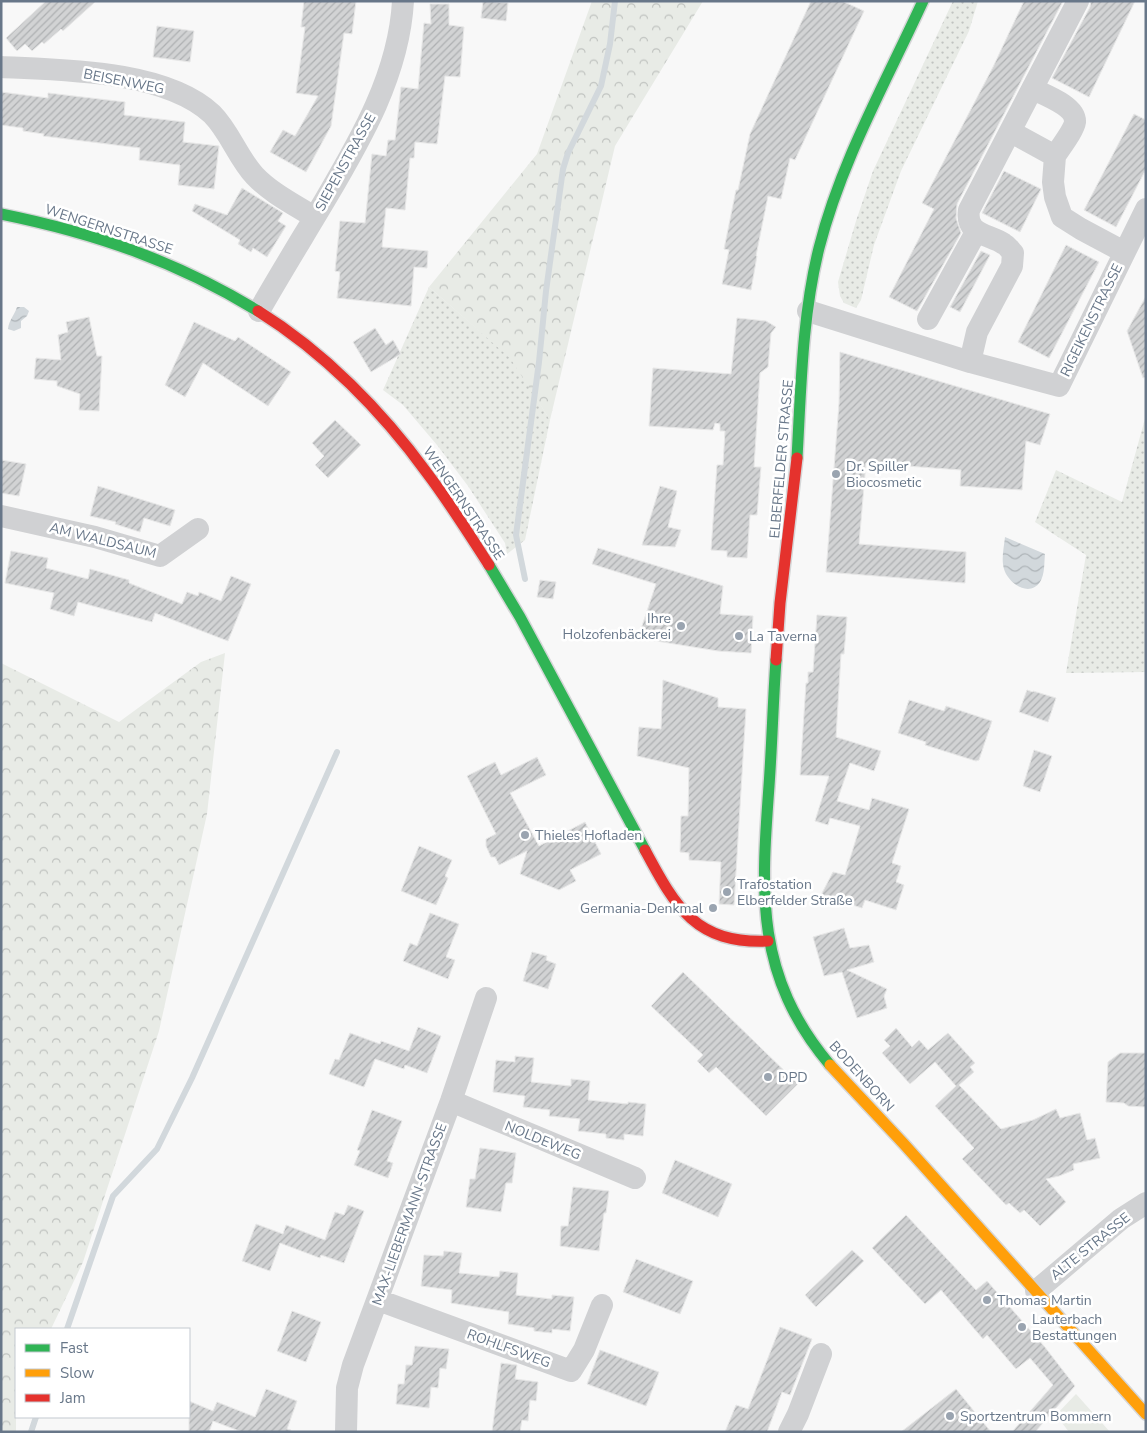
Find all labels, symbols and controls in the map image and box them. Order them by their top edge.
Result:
street label: BEISENWEG [82,64,166,99]
street label: SIEPENSTRASSE [311,110,380,215]
street label: WENGERNSTRASSE [42,200,175,259]
street label: RIGEIKENSTRASSE [1056,260,1127,380]
street label: ELBERFELDER STRASSE [765,379,798,539]
street label: WENGERNSTRASSE [418,443,509,564]
place label: Dr. Spiller Biocosmetic [846,457,922,492]
marker: Dr. Spiller Biocosmetic [830,468,842,480]
street label: AM WALDSAUM [47,518,158,563]
place label: Ihre Holzofenbäckerei [563,609,671,644]
marker: Ihre Holzofenbäckerei [675,620,687,632]
place label: La Taverna [749,627,817,646]
marker: La Taverna [733,630,745,642]
place label: Thieles Hofladen [535,826,642,845]
marker: Thieles Hofladen [519,829,531,841]
place label: Trafostation Elberfelder Straße [737,875,852,910]
marker: Trafostation Elberfelder Straße [721,886,733,898]
place label: Germania-Denkmal [580,899,704,918]
marker: Germania-Denkmal [707,902,719,914]
street label: BODENBORN [825,1037,898,1116]
place label: DPD [778,1068,808,1087]
marker: DPD [762,1071,774,1083]
street label: NOLDEWEG [502,1117,584,1164]
street label: MAX-LIEBERMANN-STRASSE [368,1120,451,1308]
street label: ALTE STRASSE [1046,1208,1134,1285]
place label: Thomas Martin [997,1291,1092,1310]
marker: Thomas Martin [981,1294,993,1306]
place label: Lauterbach Bestattungen [1032,1310,1117,1345]
marker: Lauterbach Bestattungen [1016,1321,1028,1333]
street label: ROHLFSWEG [464,1325,553,1372]
legend [15,1328,190,1418]
text: Fast [60,1338,89,1358]
text: Slow [60,1363,95,1383]
text: Jam [59,1388,86,1408]
place label: Sportzentrum Bommern [960,1407,1112,1426]
marker: Sportzentrum Bommern [944,1410,956,1422]

